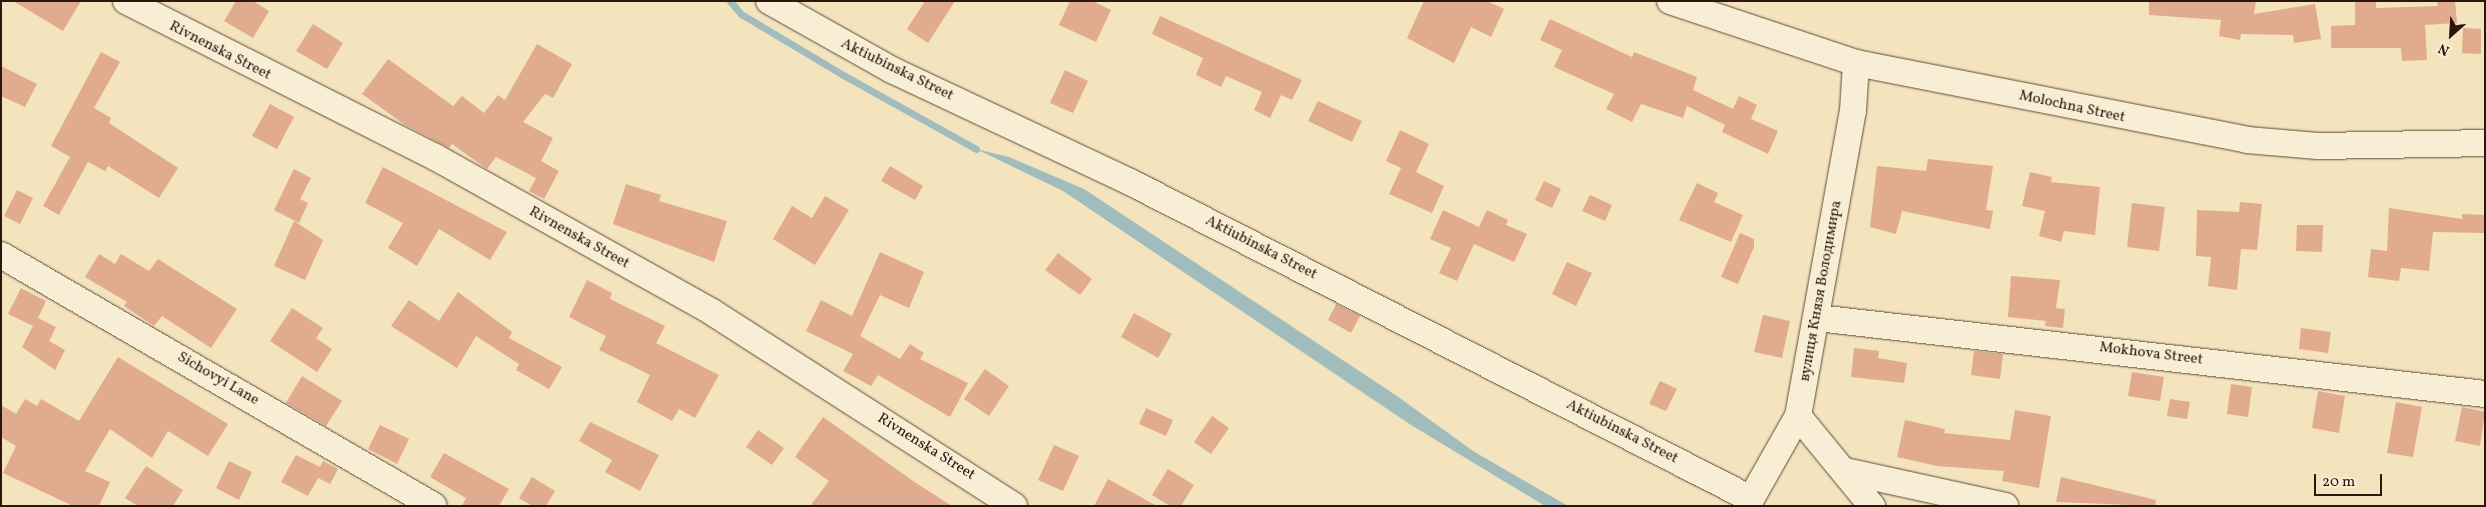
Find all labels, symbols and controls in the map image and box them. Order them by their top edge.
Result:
north arrow [2426,10,2476,60]
street label: Rivnenska Street [166,18,274,84]
street label: Aktiubinska Street [838,35,956,105]
text: N [2435,38,2453,60]
street label: Molochna Street [2017,87,2127,127]
street label: вулиця Князя Володимира [1796,199,1846,383]
street label: Rivnenska Street [526,203,632,273]
street label: Aktiubinska Street [1202,212,1320,284]
street label: Mokhova Street [2098,339,2204,369]
street label: Sichovyi Lane [174,348,262,410]
street label: Aktiubinska Street [1563,396,1681,468]
street label: Rivnenska Street [874,410,978,484]
scale bar [2316,464,2384,496]
text: 20 m [2322,472,2355,493]

